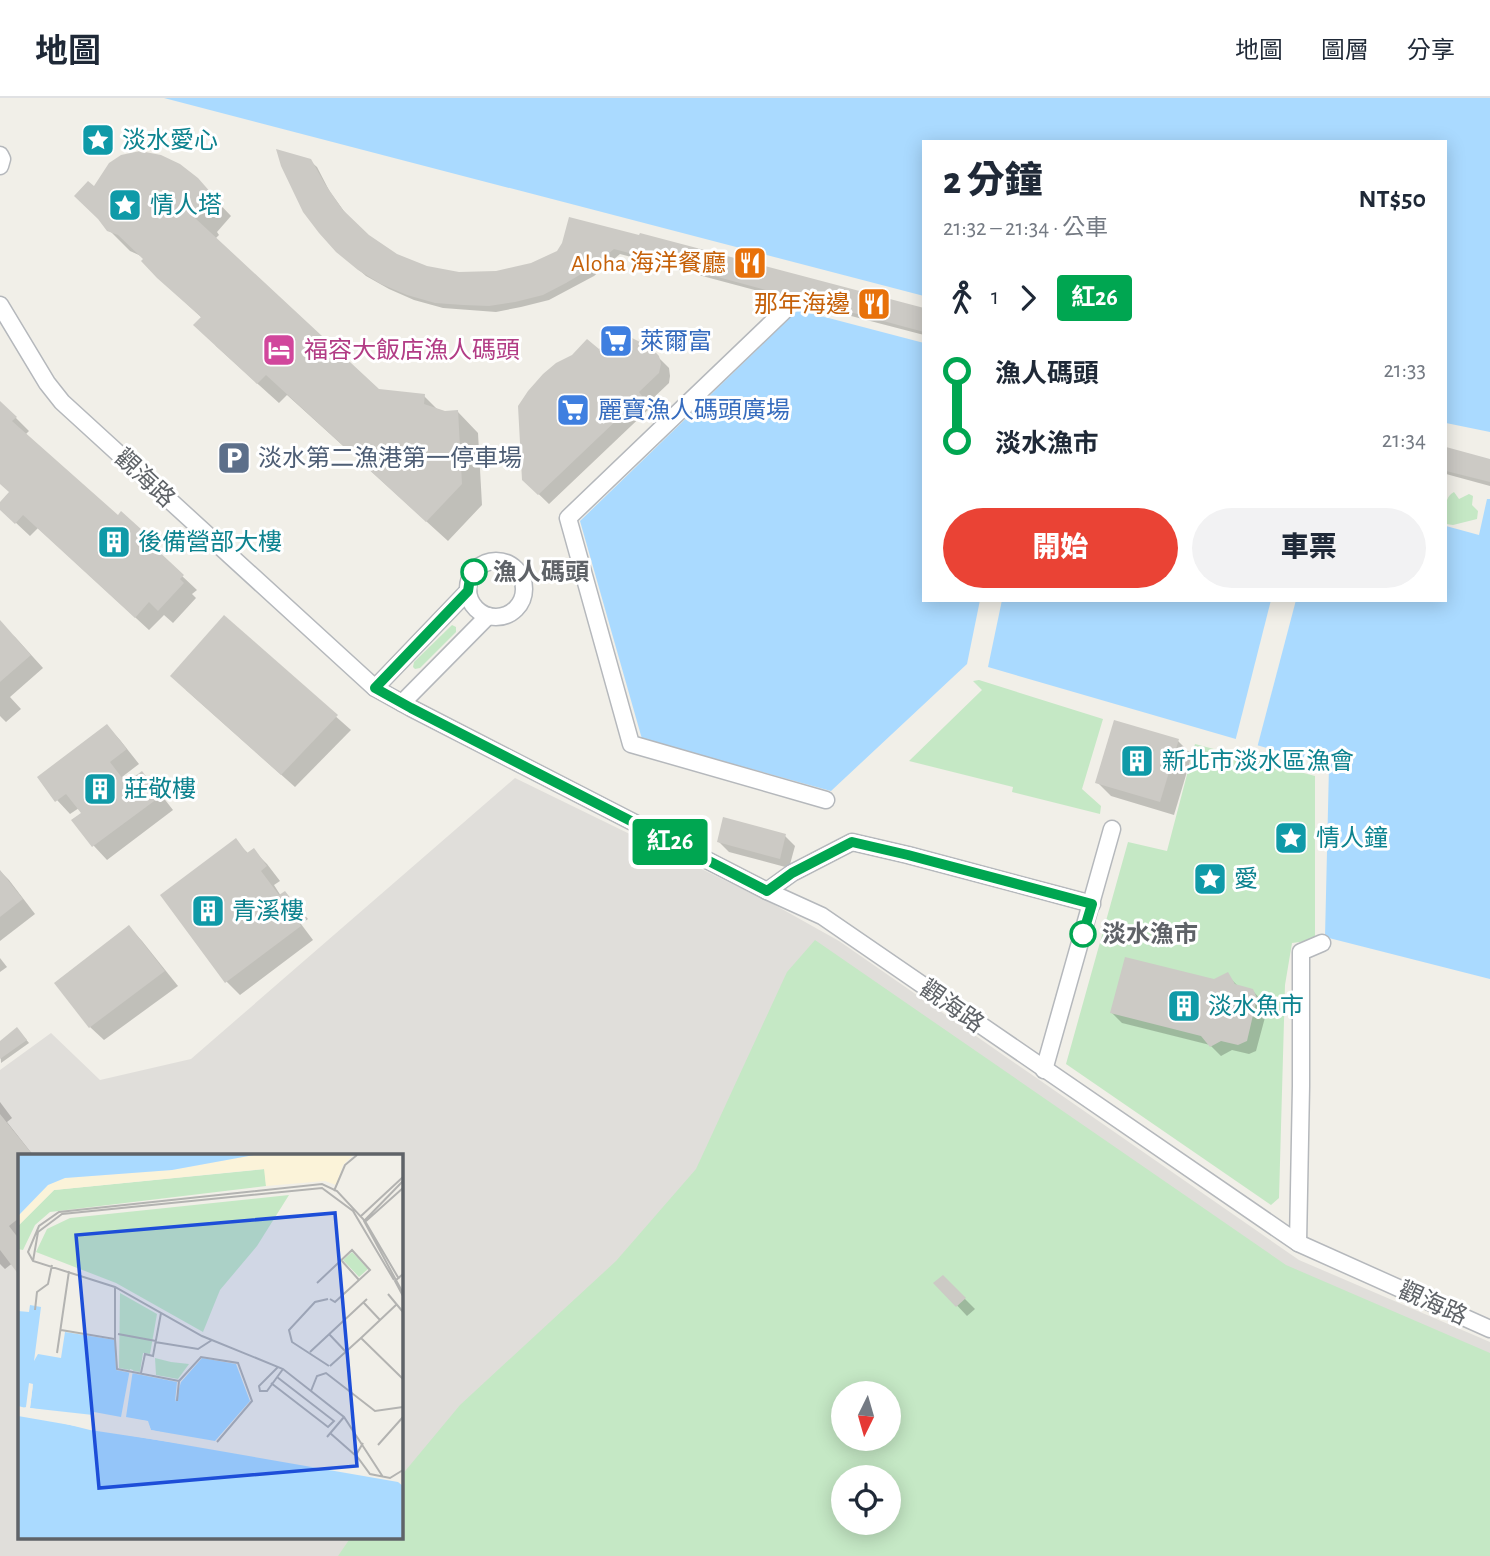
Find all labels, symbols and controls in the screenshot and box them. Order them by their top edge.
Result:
text: 地圖 [35,36,101,69]
text: 地圖 [1235,39,1283,63]
text: 圖層 [1321,39,1369,63]
text: 分享 [1407,39,1455,63]
place icon: 淡水愛心 [79,121,117,159]
place label: 淡水愛心 [122,127,218,153]
text: 2 分鐘 [943,163,1043,201]
place icon: 情人塔 [106,186,144,224]
text: NT$50 [1359,186,1426,212]
place label: 情人塔 [150,192,222,218]
text: 21:32 – 21:34 · 公車 [943,217,1108,240]
restaurant icon: Aloha 海洋餐廳 [731,244,769,282]
place label: Aloha 海洋餐廳 [571,250,726,276]
icon: walk [943,279,981,317]
icon: forward [1009,279,1047,317]
restaurant icon: 那年海邊 [855,285,893,323]
text: 1 [991,286,999,309]
text: 紅26 [1071,286,1118,310]
place label: 那年海邊 [754,291,850,317]
supermarket icon: 萊爾富 [597,322,635,360]
place label: 萊爾富 [640,328,712,354]
hotel icon: 福容大飯店漁人碼頭 [260,331,298,369]
place label: 福容大飯店漁人碼頭 [304,337,520,363]
text: 21:33 [1383,359,1426,382]
text: 漁人碼頭 [995,361,1099,387]
supermarket icon: 麗寶漁人碼頭廣場 [554,391,592,429]
place label: 麗寶漁人碼頭廣場 [598,397,790,423]
text: 21:34 [1382,429,1426,452]
text: 淡水漁市 [995,431,1099,457]
parking icon: 淡水第二漁港第一停車場 [215,439,253,477]
street label: 觀海路 [110,444,180,512]
place label: 淡水第二漁港第一停車場 [258,445,522,471]
button: 開始 [943,508,1178,588]
button: 車票 [1192,508,1426,588]
building icon: 後備營部大樓 [95,523,133,561]
place label: 後備營部大樓 [138,529,282,555]
marker: 漁人碼頭 [461,559,487,585]
place label: 漁人碼頭 [493,559,589,585]
building icon: 新北市淡水區漁會 [1118,742,1156,780]
place label: 新北市淡水區漁會 [1162,748,1354,774]
building icon: 莊敬樓 [81,770,119,808]
place label: 莊敬樓 [124,776,196,802]
line badge: 紅26 [630,819,710,865]
place icon: 情人鐘 [1272,819,1310,857]
place label: 情人鐘 [1316,825,1388,851]
text: 紅26 [647,830,693,854]
place icon: 愛 [1191,860,1229,898]
place label: 愛 [1234,866,1258,892]
building icon: 青溪樓 [189,892,227,930]
place label: 青溪樓 [232,898,304,924]
marker: 淡水漁市 [1070,921,1096,947]
place label: 淡水漁市 [1102,921,1198,947]
street label: 觀海路 [915,975,989,1037]
building icon: 淡水魚市 [1165,987,1203,1025]
place label: 淡水魚市 [1208,993,1304,1019]
inset map [18,1154,402,1538]
street label: 觀海路 [1395,1276,1471,1330]
north arrow [831,1381,901,1451]
map controls [831,1381,901,1535]
button: locate [831,1465,901,1535]

